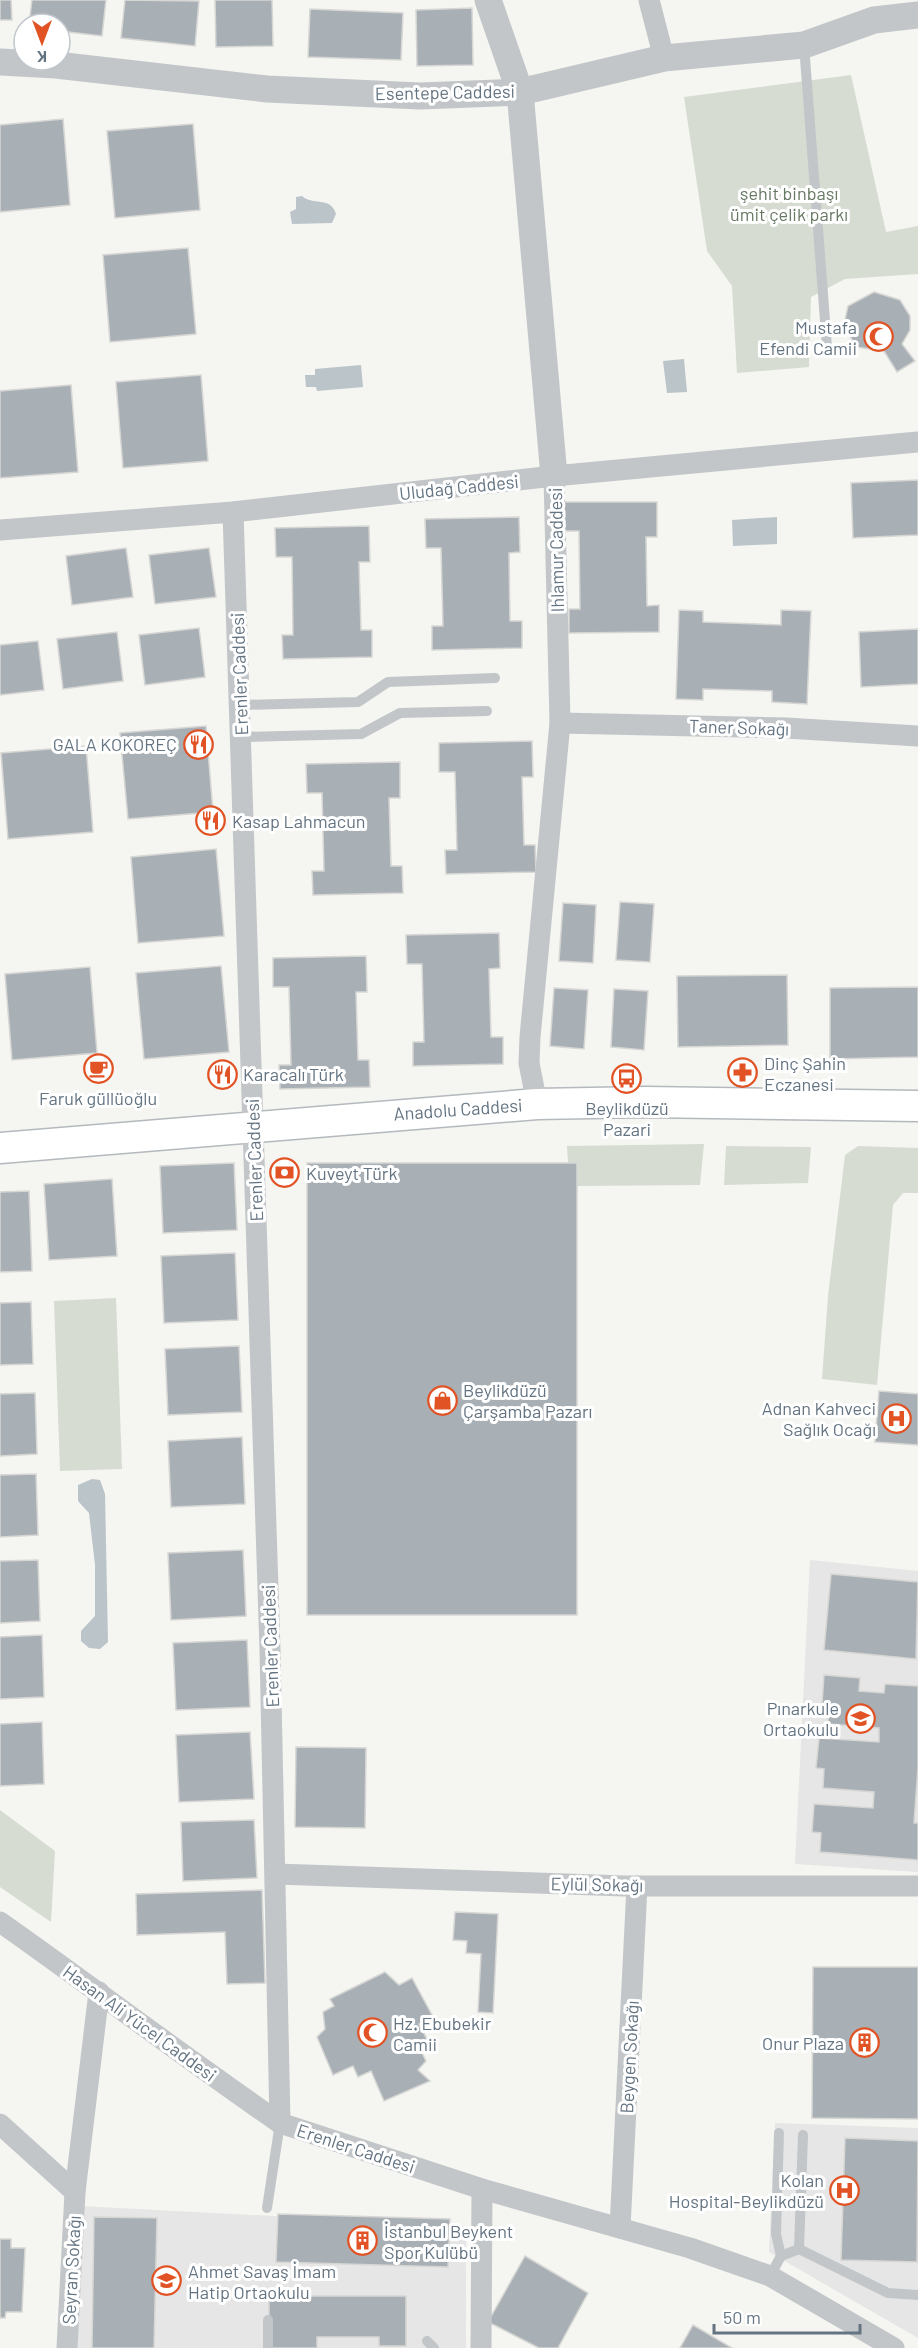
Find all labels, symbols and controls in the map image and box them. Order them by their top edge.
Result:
north arrow [12,12,72,72]
text: K [37,48,47,67]
street label: Esentepe Caddesi [375,80,515,104]
park label: şehit binbaşı ümit çelik parkı [730,182,848,225]
place label: Mustafa Efendi Camii [759,316,857,359]
mosque icon: Mustafa Efendi Camii [862,321,894,353]
street label: Uludağ Caddesi [398,470,520,504]
street label: Ihlamur Caddesi [544,487,568,613]
street label: Erenler Caddesi [226,612,252,736]
street label: Taner Sokağı [688,714,790,740]
restaurant icon: GALA KOKOREÇ [182,728,214,760]
place label: GALA KOKOREÇ [53,733,177,755]
restaurant icon: Kasap Lahmacun [195,805,227,837]
place label: Kasap Lahmacun [232,810,366,832]
place label: Dinç Şahin Eczanesi [764,1052,846,1095]
cafe icon: Faruk güllüoğlu [82,1053,114,1085]
pharmacy icon: Dinç Şahin Eczanesi [727,1057,759,1089]
restaurant icon: Karacalı Türk [206,1058,238,1090]
place label: Karacalı Türk [243,1063,344,1085]
bus stop icon: Beylikdüzü Pazari [611,1063,643,1095]
place label: Faruk güllüoğlu [39,1087,157,1109]
street label: Anadolu Caddesi [393,1094,523,1124]
place label: Beylikdüzü Pazari [585,1097,669,1140]
street label: Erenler Caddesi [241,1098,267,1222]
bank icon: Kuveyt Türk [269,1157,301,1189]
place label: Kuveyt Türk [306,1162,397,1184]
place label: Beylikdüzü Çarşamba Pazarı [463,1379,592,1422]
shop icon: Beylikdüzü Çarşamba Pazarı [426,1384,458,1416]
place label: Adnan Kahveci Sağlık Ocağı [762,1397,876,1440]
hospital icon: Adnan Kahveci Sağlık Ocağı [881,1402,913,1434]
street label: Erenler Caddesi [257,1584,283,1708]
place label: Pınarkule Ortaokulu [763,1697,839,1740]
school or university icon: Pınarkule Ortaokulu [844,1702,876,1734]
street label: Eylül Sokağı [551,1872,643,1896]
street label: Hasan Ali Yücel Caddesi [59,1960,221,2086]
street label: Beygen Sokağı [615,2000,643,2114]
place label: Hz. Ebubekir Camii [393,2012,492,2055]
mosque icon: Hz. Ebubekir Camii [356,2017,388,2049]
building icon: Onur Plaza [849,2027,881,2059]
place label: Onur Plaza [762,2032,844,2054]
street label: Erenler Caddesi [294,2119,418,2177]
place label: Kolan Hospital-Beylikdüzü [669,2169,824,2212]
hospital icon: Kolan Hospital-Beylikdüzü [829,2174,861,2206]
street label: Seyran Sokağı [57,2215,85,2325]
place label: İstanbul Beykent Spor Kulübü [384,2220,513,2263]
building icon: İstanbul Beykent Spor Kulübü [347,2225,379,2257]
place label: Ahmet Savaş İmam Hatip Ortaokulu [188,2260,336,2303]
school or university icon: Ahmet Savaş İmam Hatip Ortaokulu [151,2265,183,2297]
scale bar [714,2297,860,2335]
text: 50 m [723,2306,761,2328]

